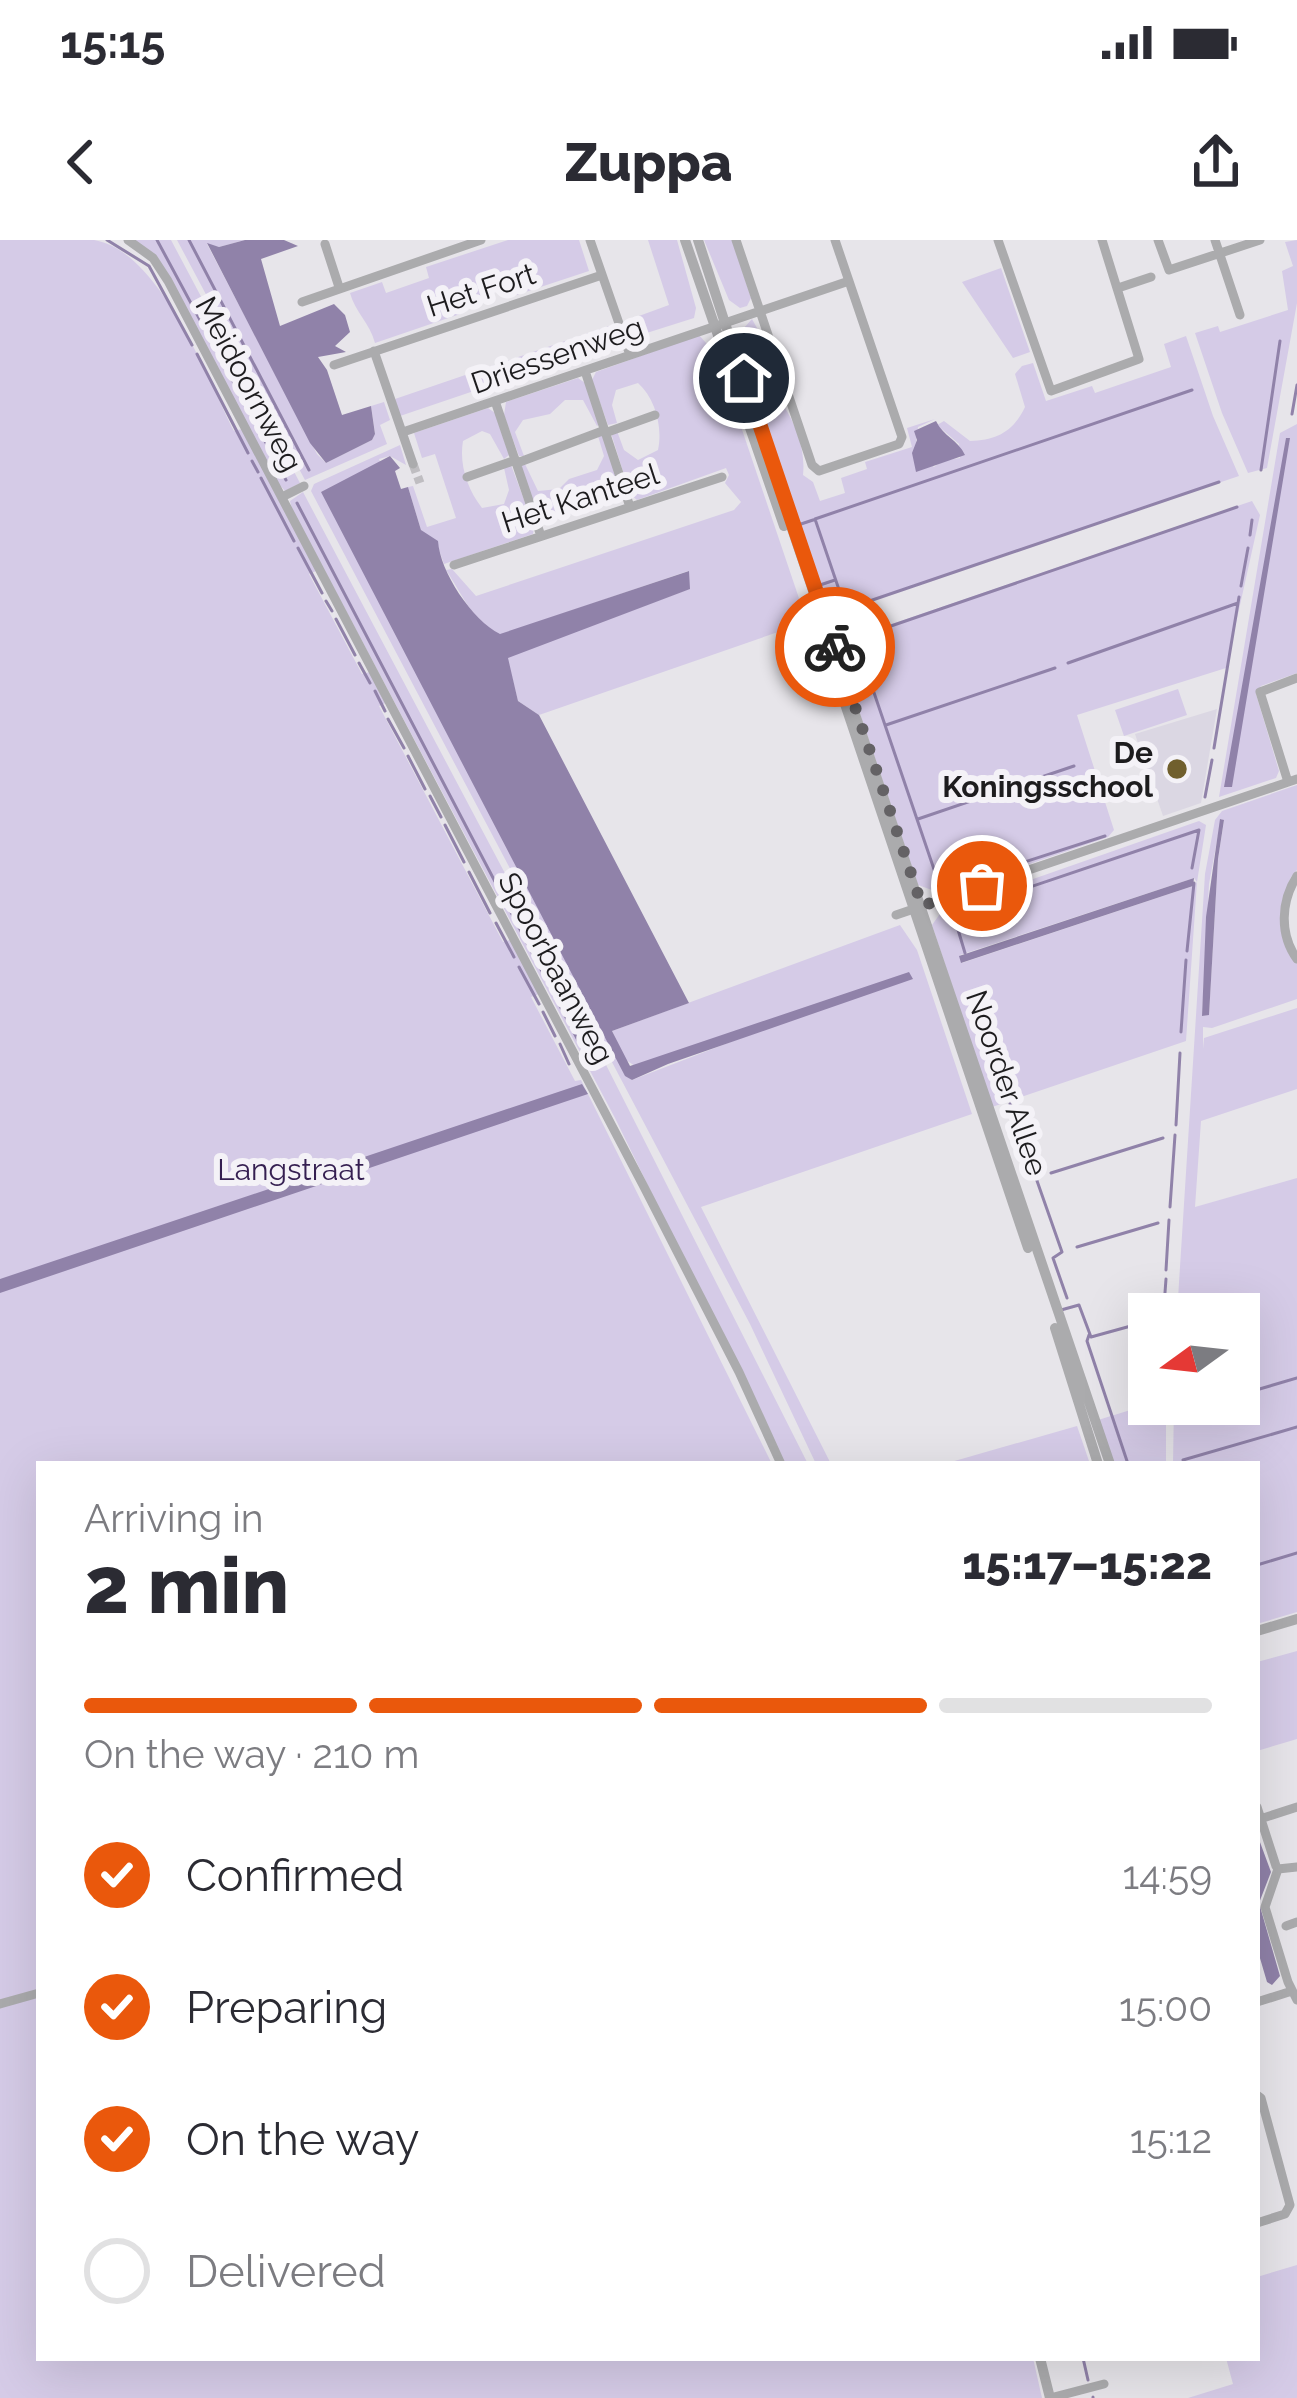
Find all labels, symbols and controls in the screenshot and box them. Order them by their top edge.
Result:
text: 15:15 [60,16,165,69]
icon: back [48,129,114,195]
icon: share [1183,129,1249,195]
text: Zuppa [565,130,732,194]
street label: Het Fort [422,256,540,324]
street label: Meidoornweg [188,291,310,477]
street label: Driessenweg [466,309,648,401]
pin [693,327,795,429]
icon: home [711,345,777,411]
street label: Het Kanteel [497,456,664,540]
courier [775,587,895,707]
icon: bike [802,614,868,680]
place label: De Koningsschool [942,735,1153,804]
marker: De Koningsschool [1164,756,1190,782]
pin [931,835,1033,937]
icon: bag [949,853,1015,919]
street label: Spoorbaanweg [491,866,621,1070]
street label: Noorder Allee [959,986,1055,1180]
park label: Langstraat [217,1152,365,1187]
north arrow [1128,1293,1260,1425]
map controls [1128,1293,1260,1425]
text: Arriving in [84,1495,264,1541]
text: 15:17–15:22 [962,1537,1212,1590]
text: 2 min [84,1540,289,1631]
text: On the way · 210 m [84,1731,419,1777]
icon: check [84,1842,150,1908]
text: Confirmed [186,1849,404,1902]
text: 14:59 [1123,1852,1212,1898]
icon: check [84,1974,150,2040]
text: Preparing [186,1981,387,2034]
text: 15:00 [1119,1984,1212,2030]
icon: check [84,2106,150,2172]
text: On the way [186,2113,420,2166]
text: 15:12 [1130,2116,1212,2162]
text: Delivered [186,2245,386,2298]

